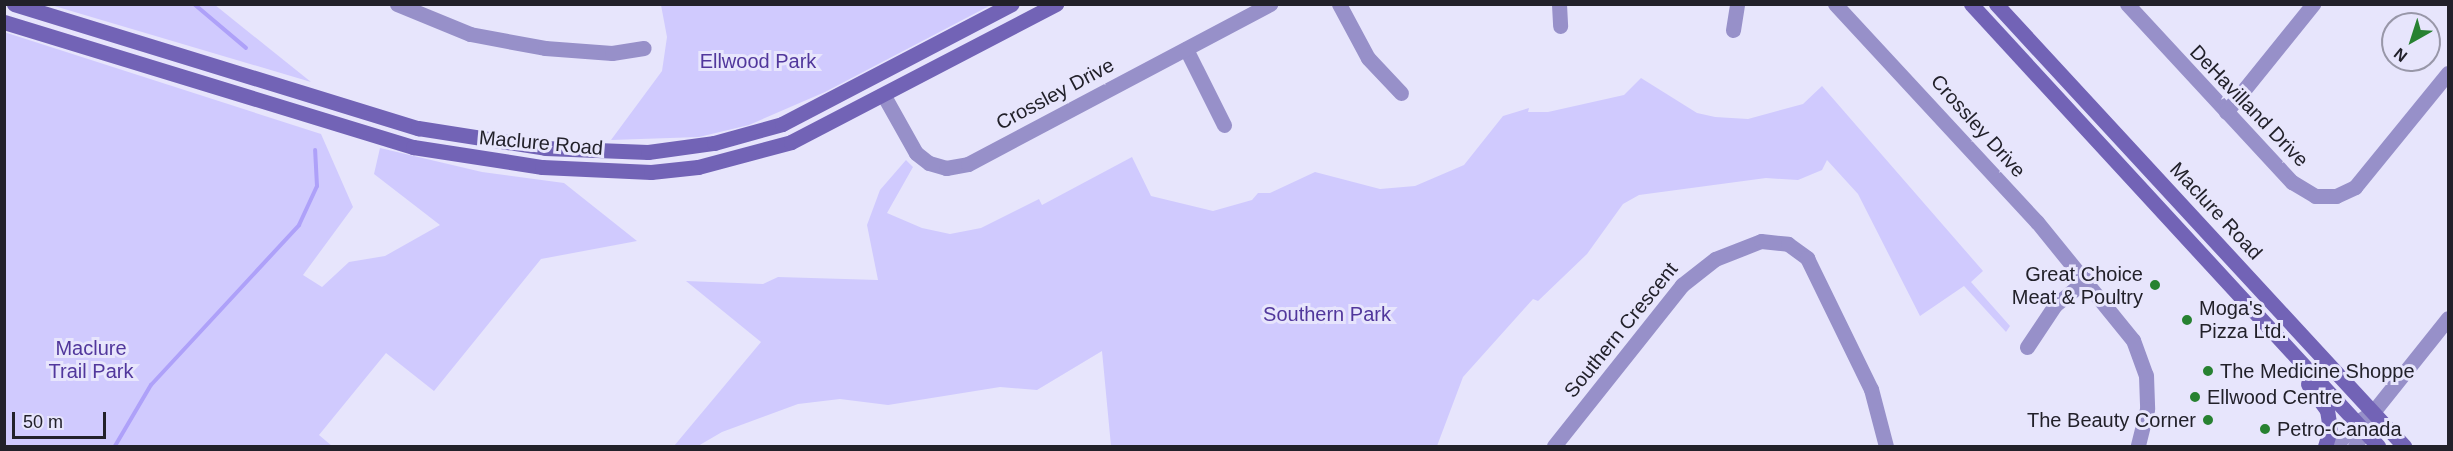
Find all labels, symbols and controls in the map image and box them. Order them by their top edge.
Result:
north arrow [2381,12,2441,72]
street label: DeHavilland Drive [2185,40,2313,172]
text: N [2391,45,2410,65]
park label: Ellwood Park [700,49,816,73]
street label: Crossley Drive [992,53,1118,135]
street label: Crossley Drive [1926,70,2030,182]
street label: Maclure Road [478,126,604,160]
street label: Maclure Road [2165,157,2267,265]
street label: Southern Crescent [1559,258,1683,402]
place label: Great Choice Meat & Poultry [2012,262,2143,309]
marker: Great Choice Meat & Poultry [2148,278,2162,292]
place label: Moga's Pizza Ltd. [2199,296,2287,343]
park label: Southern Park [1263,302,1391,326]
marker: Moga's Pizza Ltd. [2180,313,2194,327]
park label: Maclure Trail Park [49,337,133,384]
place label: The Medicine Shoppe [2220,359,2415,383]
marker: The Medicine Shoppe [2201,364,2215,378]
place label: Ellwood Centre [2207,385,2343,409]
marker: Ellwood Centre [2188,390,2202,404]
scale bar [15,400,110,438]
place label: The Beauty Corner [2027,408,2196,432]
text: 50 m [23,412,63,432]
marker: The Beauty Corner [2201,413,2215,427]
place label: Petro-Canada [2277,417,2402,441]
marker: Petro-Canada [2258,422,2272,436]

